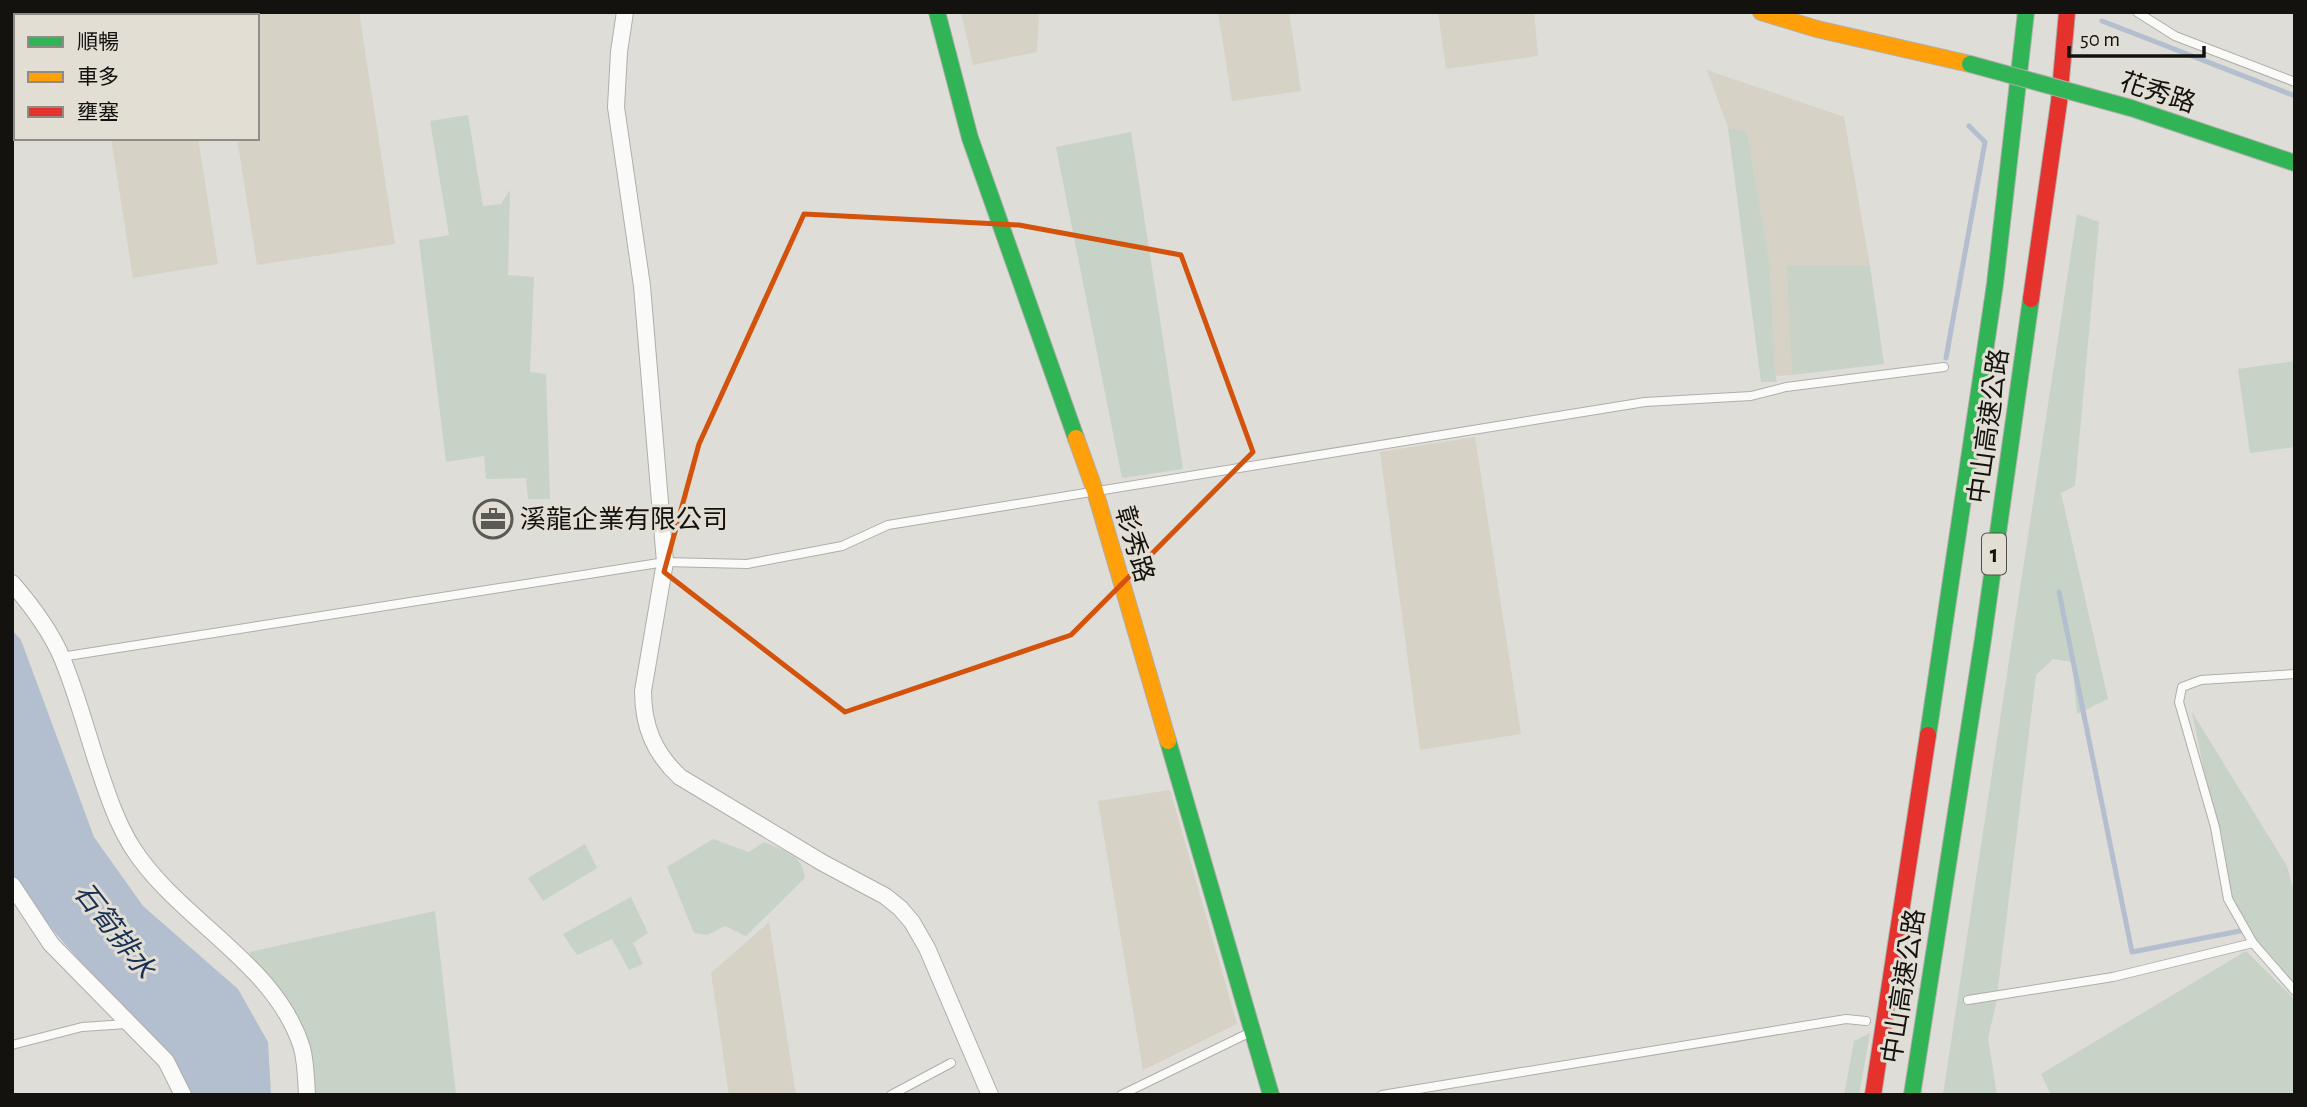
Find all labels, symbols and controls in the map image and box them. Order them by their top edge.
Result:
legend [14,14,259,140]
scale bar [2069,14,2204,58]
text: 50 m [2080,29,2120,50]
text: 順暢 [77,31,119,53]
text: 車多 [77,66,119,88]
street label: 花秀路 [2117,68,2199,117]
text: 壅塞 [77,101,119,123]
street label: 中山高速公路 [1964,347,2013,505]
office icon: 溪龍企業有限公司 [472,498,514,540]
street label: 彰秀路 [1111,503,1159,585]
place label: 溪龍企業有限公司 [520,505,728,533]
road number: 1 [1982,534,2006,574]
water label: 石筍排水 [68,877,162,986]
street label: 中山高速公路 [1878,907,1929,1065]

